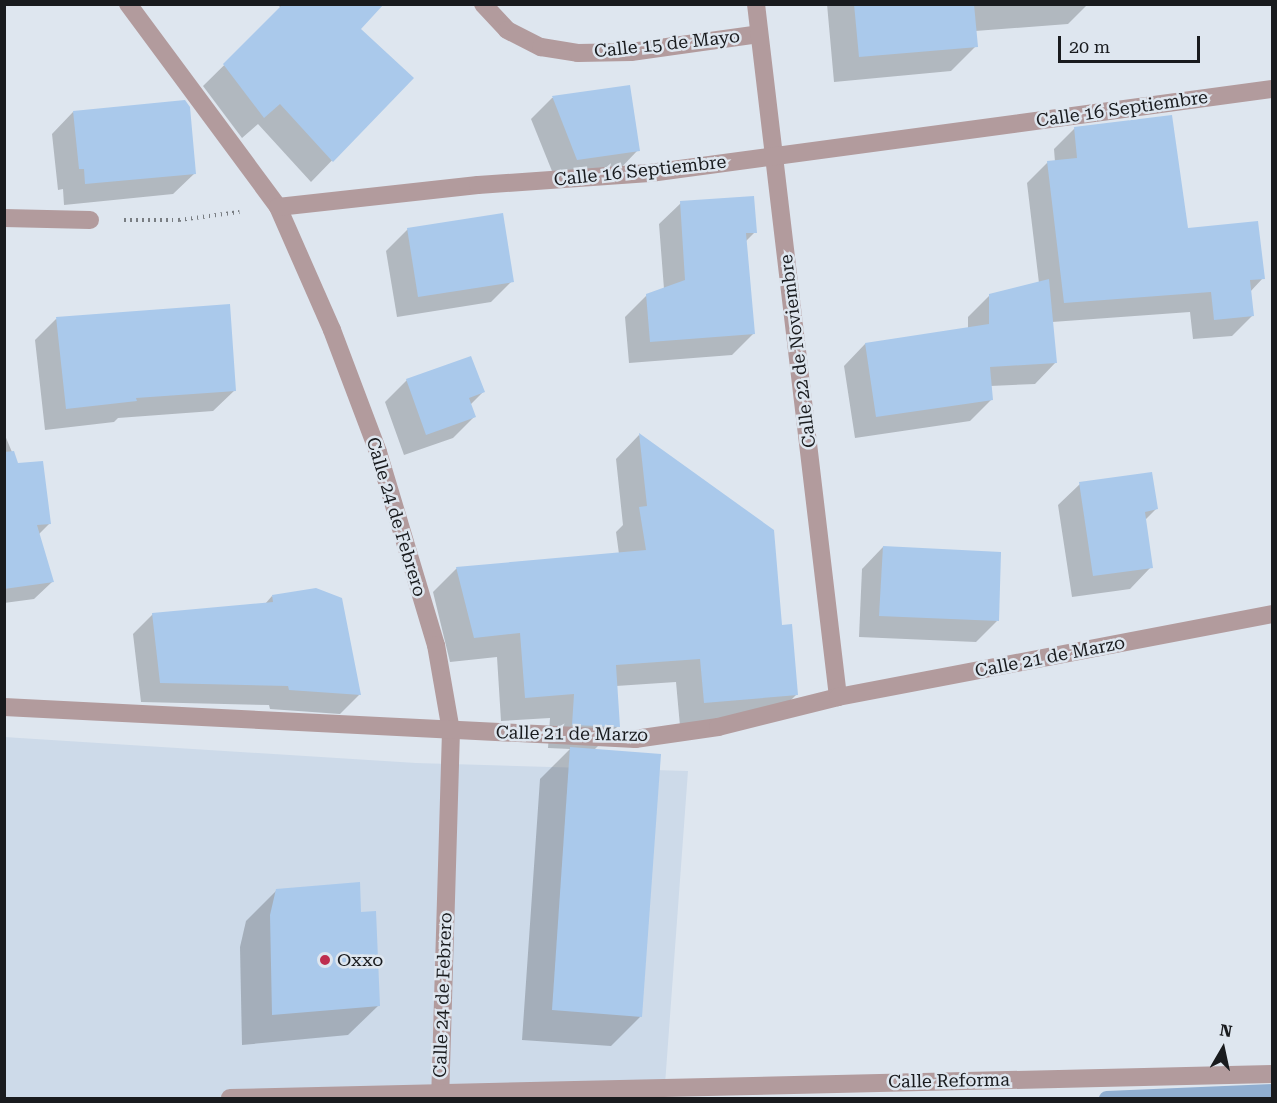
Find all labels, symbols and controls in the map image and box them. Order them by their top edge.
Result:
scale bar [1061,24,1204,62]
street label: Calle 15 de Mayo [593,26,741,62]
text: 20 m [1069,36,1110,57]
street label: Calle 16 Septiembre [1035,86,1209,132]
street label: Calle 16 Septiembre [553,151,727,191]
street label: Calle 22 de Noviembre [775,253,821,449]
street label: Calle 24 de Febrero [361,435,431,599]
street label: Calle 21 de Marzo [973,632,1127,682]
street label: Calle 21 de Marzo [496,722,648,746]
street label: Calle 24 de Febrero [429,912,457,1078]
place label: Oxxo [337,949,383,971]
marker: Oxxo [318,953,332,967]
north arrow [1193,1019,1253,1079]
text: N [1218,1020,1233,1041]
street label: Calle Reforma [888,1069,1010,1093]

